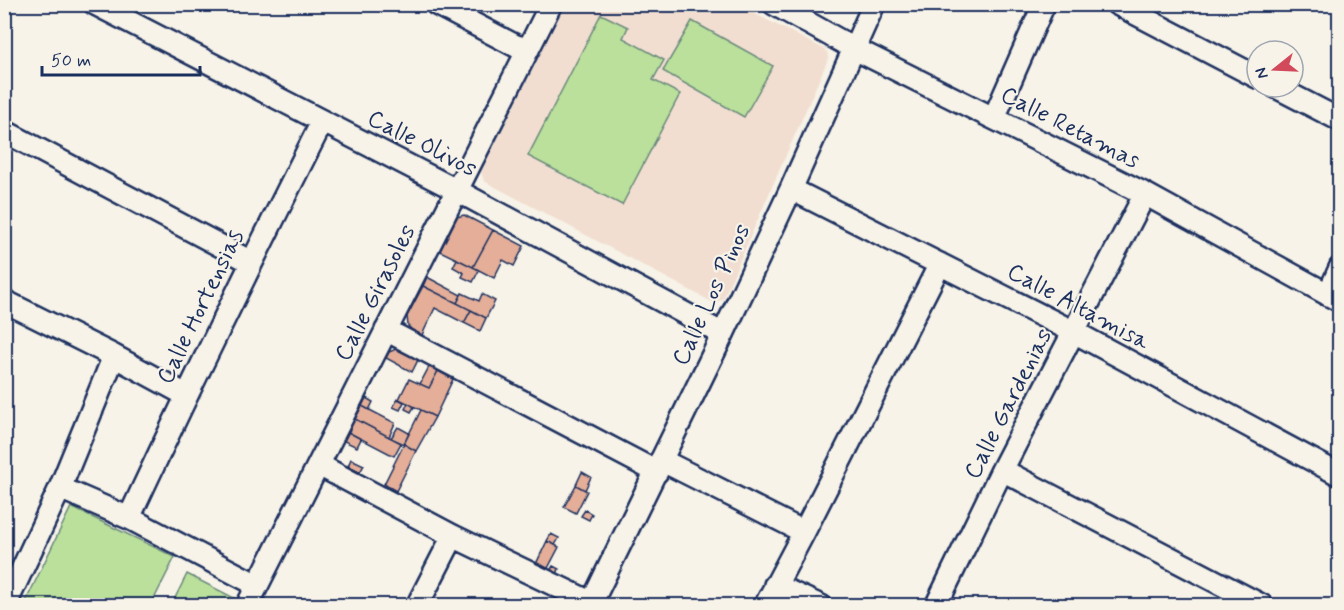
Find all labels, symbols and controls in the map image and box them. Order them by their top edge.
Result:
scale bar [42,39,200,77]
north arrow [1245,39,1305,99]
text: 50 m [51,49,91,73]
text: N [1251,65,1274,81]
street label: Calle Retamas [995,80,1145,177]
street label: Calle Olivos [362,103,482,185]
street label: Calle Girasoles [328,219,424,367]
street label: Calle Los Pinos [666,219,758,371]
street label: Calle Hortensias [150,225,252,389]
street label: Calle Altamisa [1001,256,1155,358]
street label: Calle Gardenias [958,323,1060,485]

